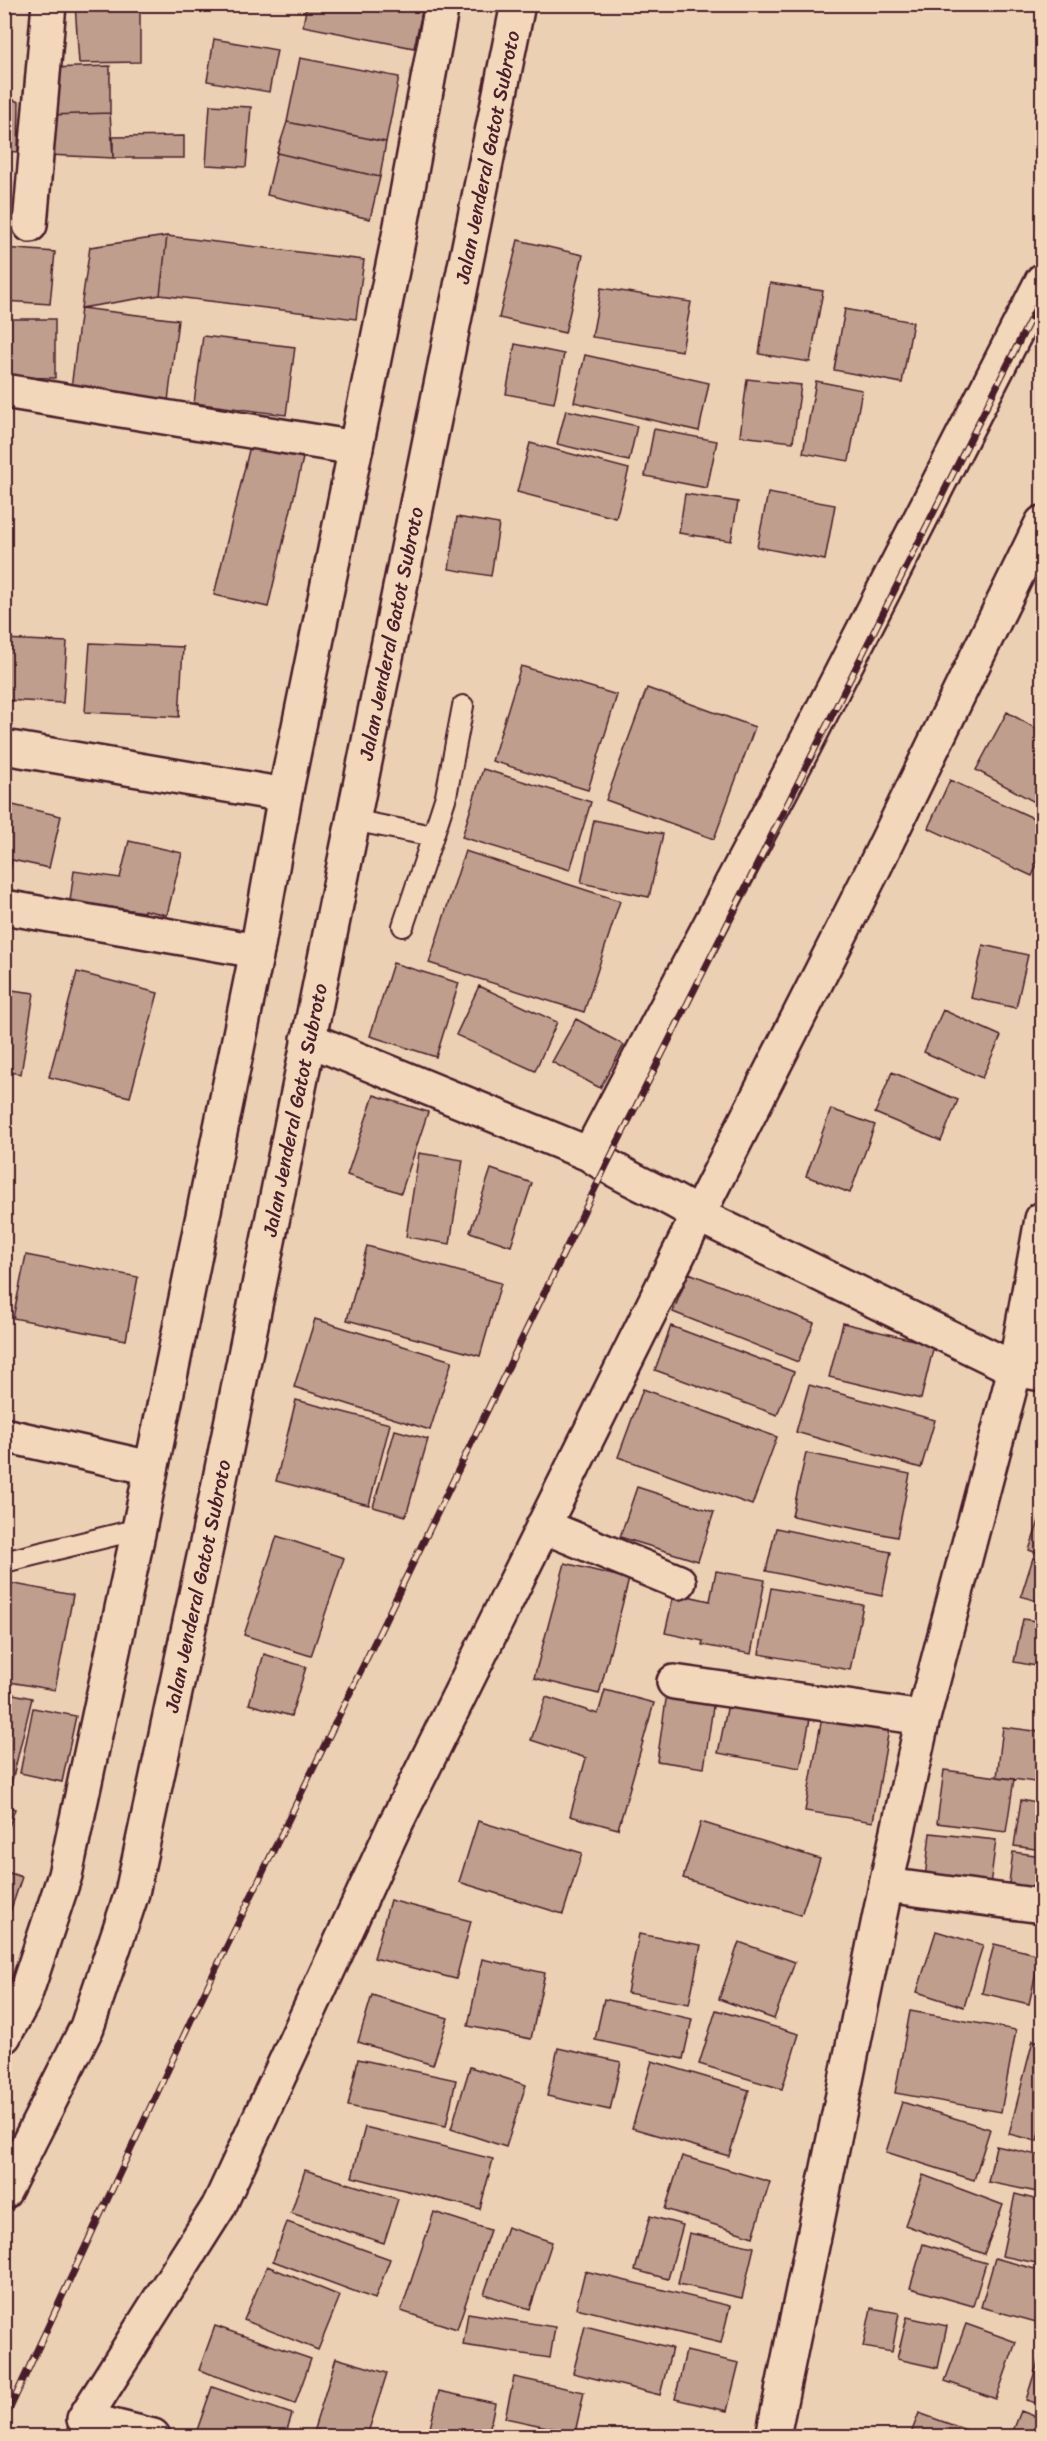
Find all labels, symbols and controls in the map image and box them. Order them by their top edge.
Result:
street label: Jalan Jenderal Gatot Subroto [445,27,530,288]
street label: Jalan Jenderal Gatot Subroto [348,504,434,764]
street label: Jalan Jenderal Gatot Subroto [252,980,338,1240]
street label: Jalan Jenderal Gatot Subroto [154,1457,241,1717]

